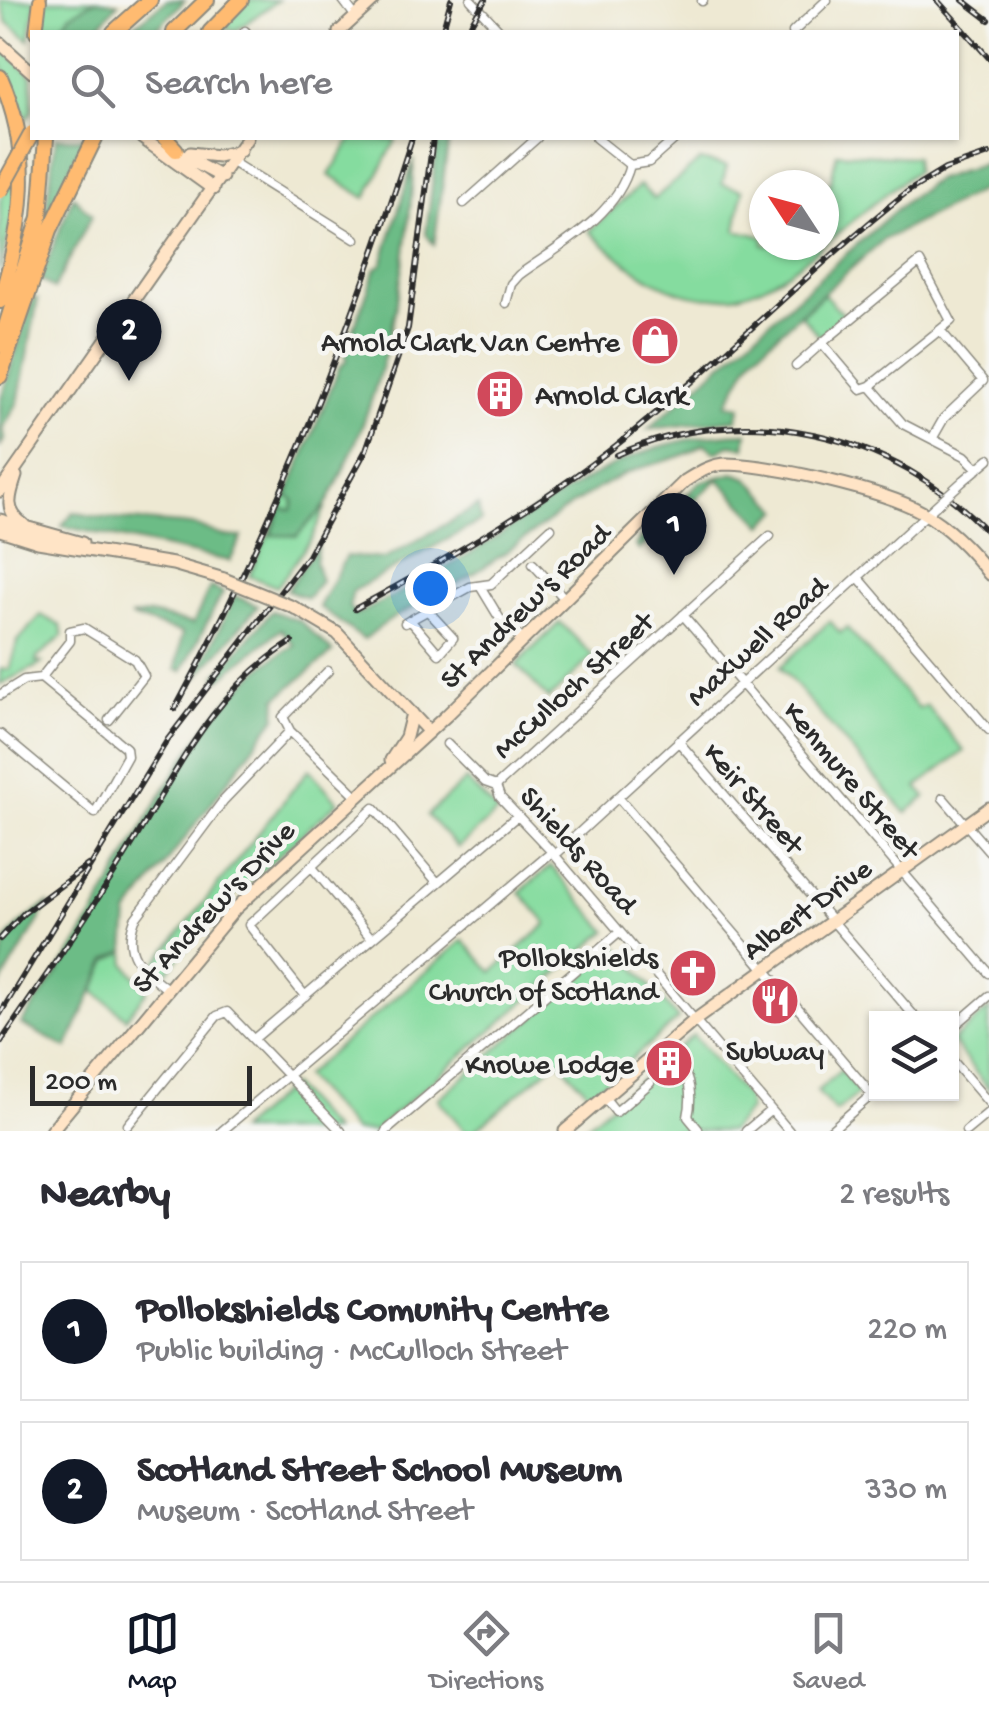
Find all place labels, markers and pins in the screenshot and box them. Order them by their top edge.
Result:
pin: 2 [96,298,162,381]
shop icon: Arnold Clark Van Centre [629,315,681,367]
place label: Arnold Clark Van Centre [321,328,621,363]
building icon: Arnold Clark [474,368,526,420]
place label: Arnold Clark [535,381,691,416]
pin: 1 [642,492,706,575]
place label: Pollokshields Church of Scotland [429,943,660,1012]
church icon: Pollokshields Church of Scotland [667,947,719,999]
restaurant icon: Subway [749,975,801,1027]
building icon: Knowe Lodge [643,1037,695,1089]
place label: Subway [726,1037,824,1072]
place label: Knowe Lodge [465,1050,635,1085]

